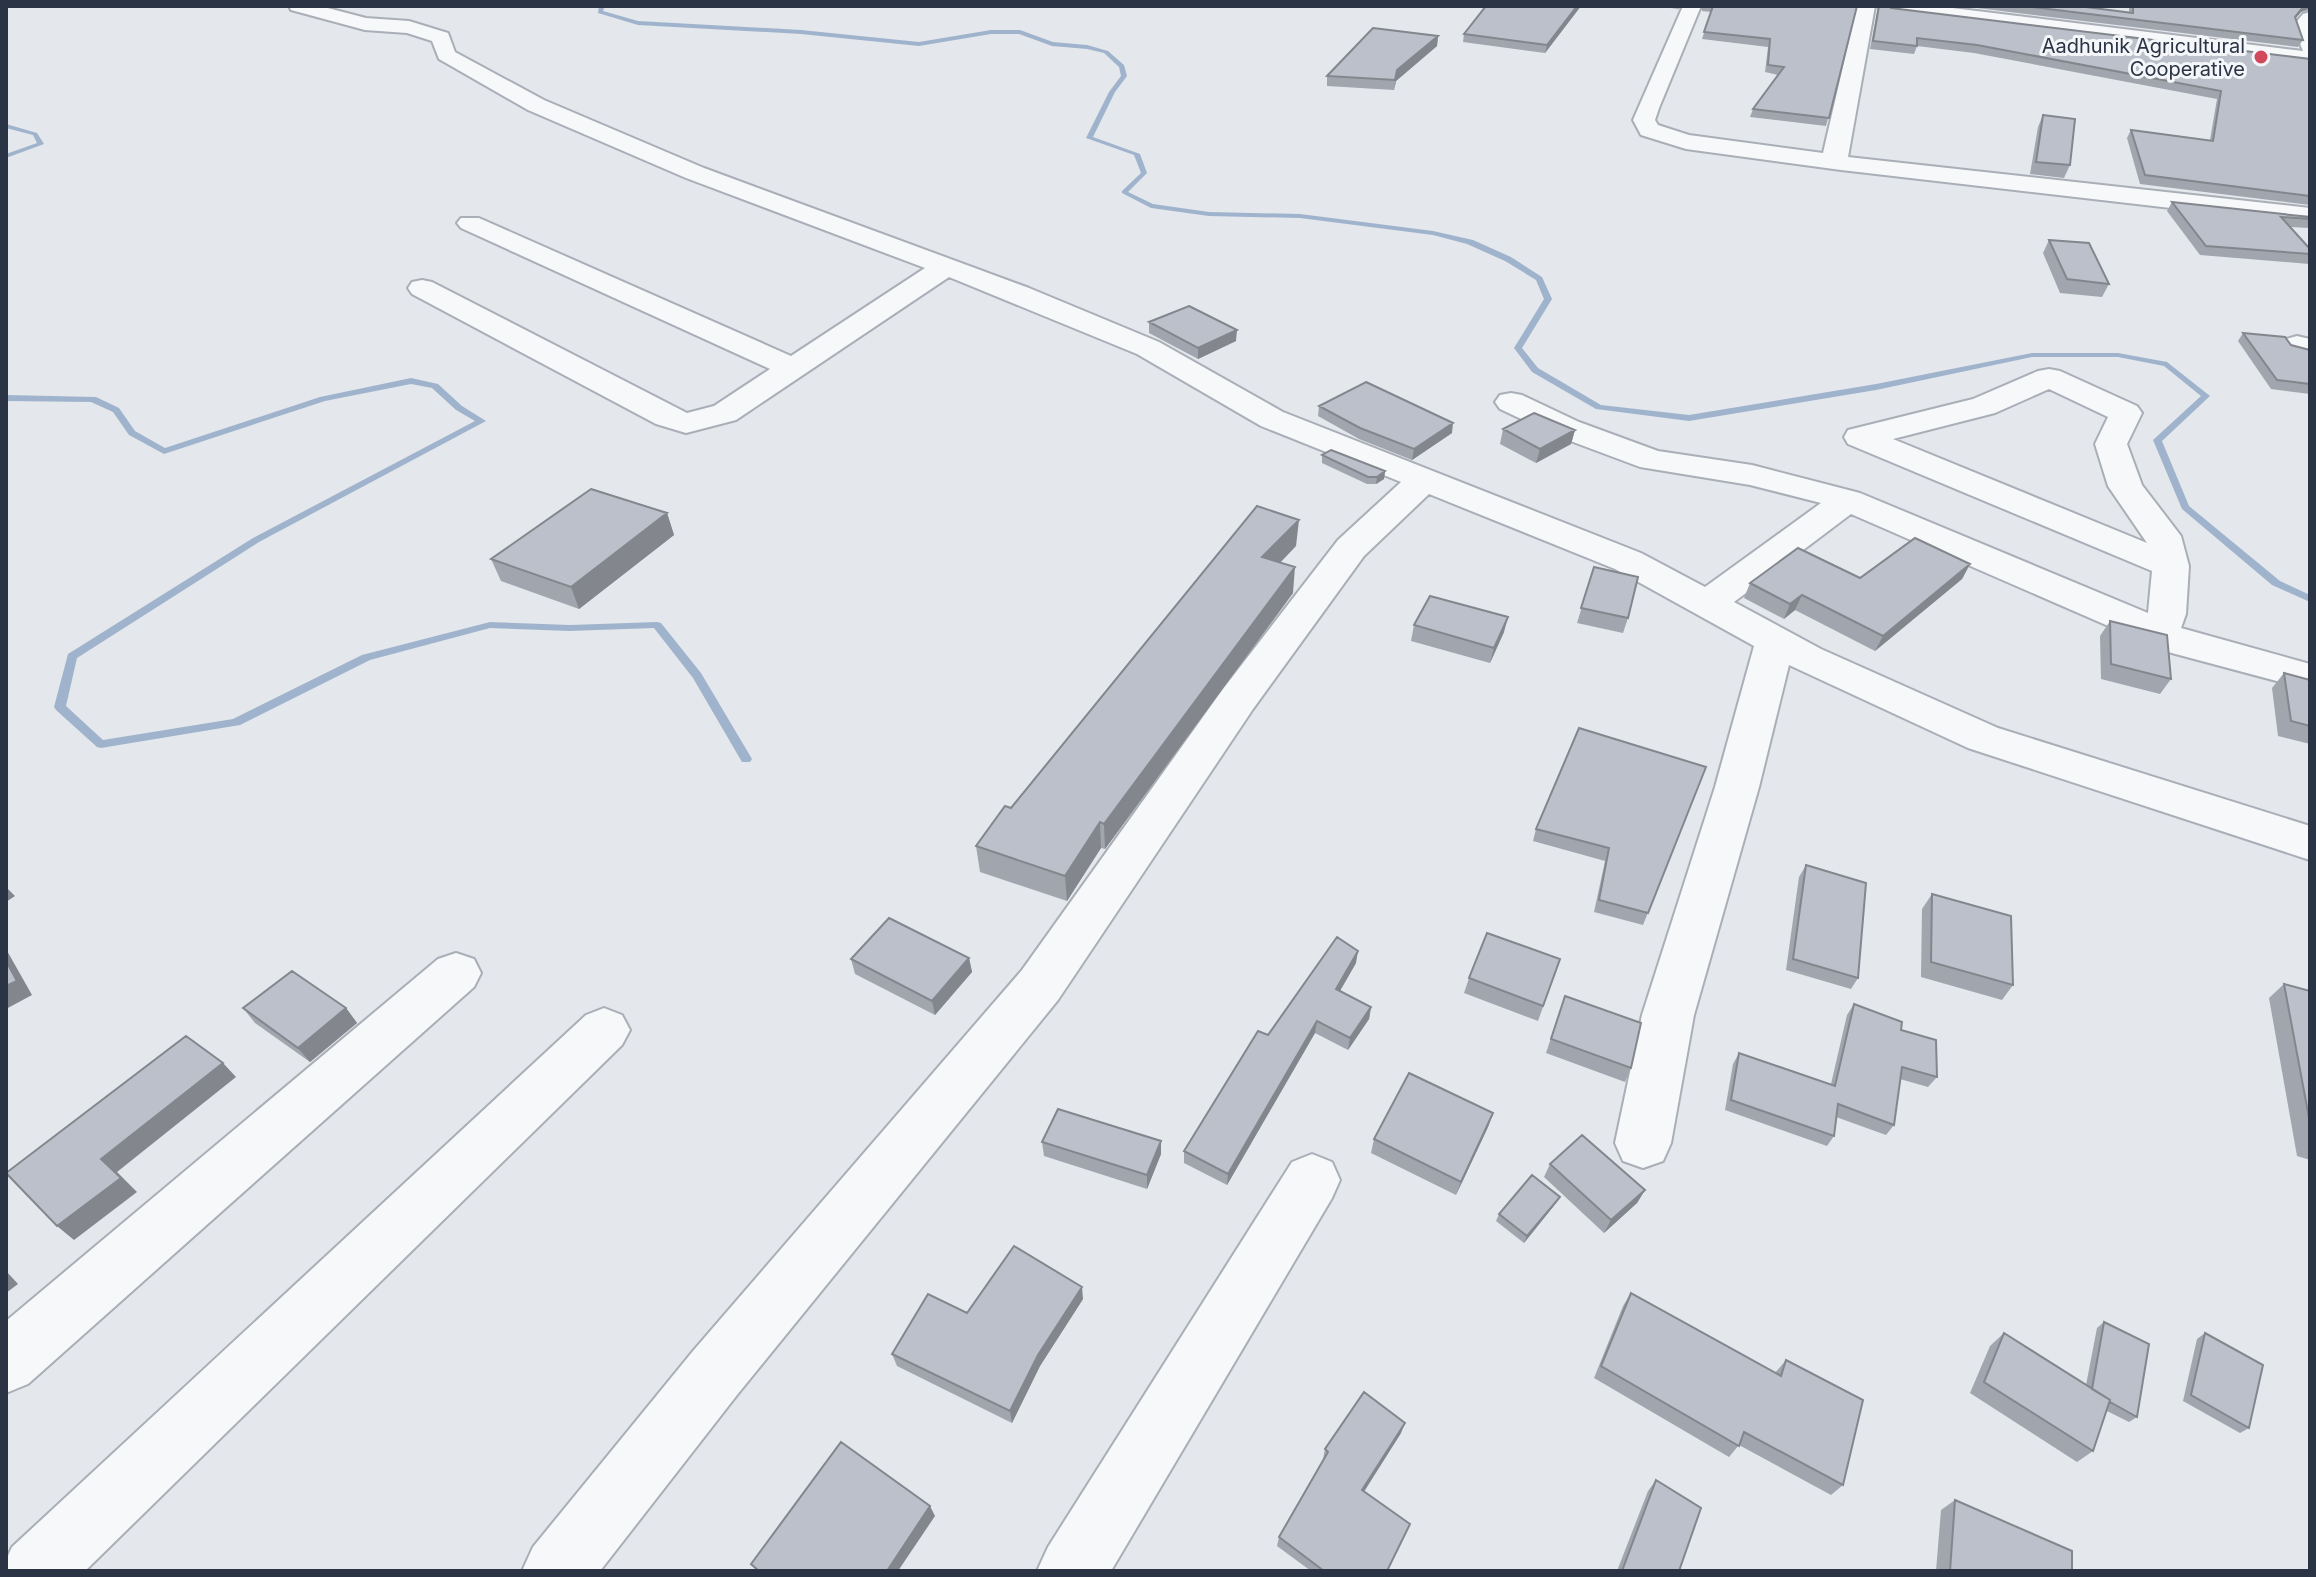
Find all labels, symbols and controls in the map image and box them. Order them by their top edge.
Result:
place label: Aadhunik Agricultural Cooperative [2042,34,2245,81]
marker: Aadhunik Agricultural Cooperative [2252,48,2270,66]

